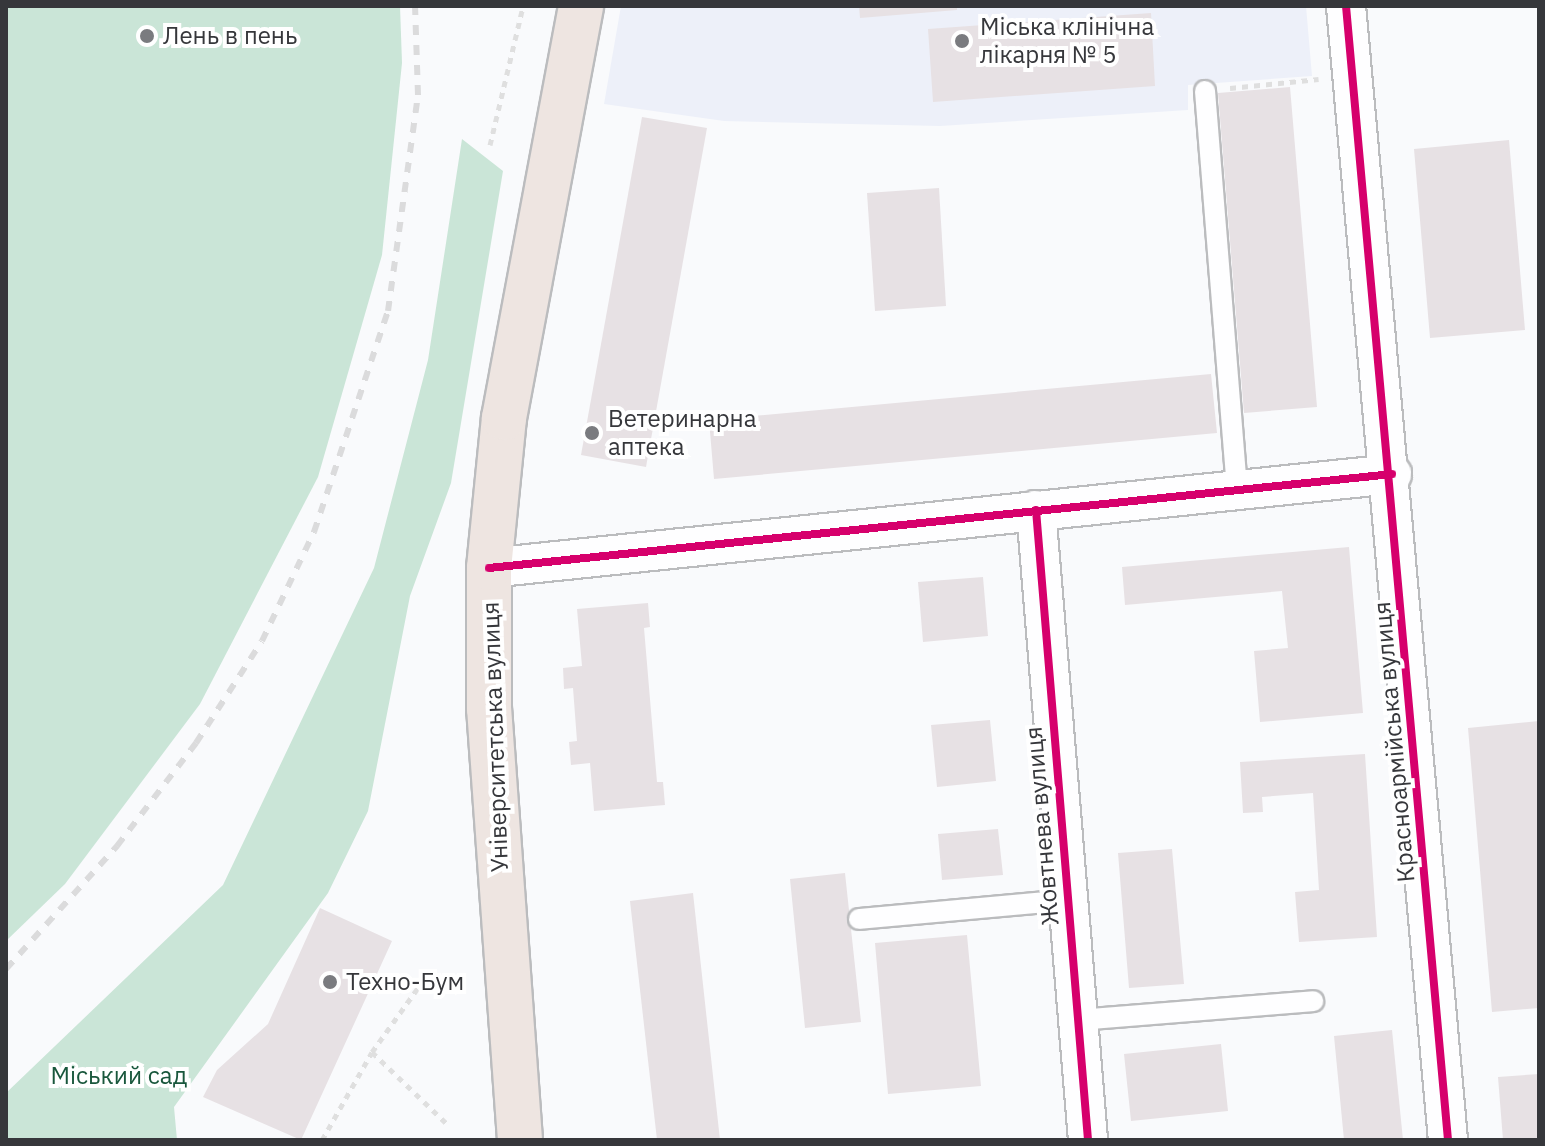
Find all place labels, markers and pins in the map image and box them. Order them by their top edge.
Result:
place label: Міська клінічна лікарня № 5 [980,13,1154,69]
place label: Лень в пень [163,22,297,50]
marker: Лень в пень [138,27,156,45]
marker: Міська клінічна лікарня № 5 [951,30,973,52]
place label: Ветеринарна аптека [608,405,757,461]
marker: Ветеринарна аптека [583,424,601,442]
place label: Техно-Бум [346,968,464,996]
marker: Техно-Бум [321,973,339,991]

